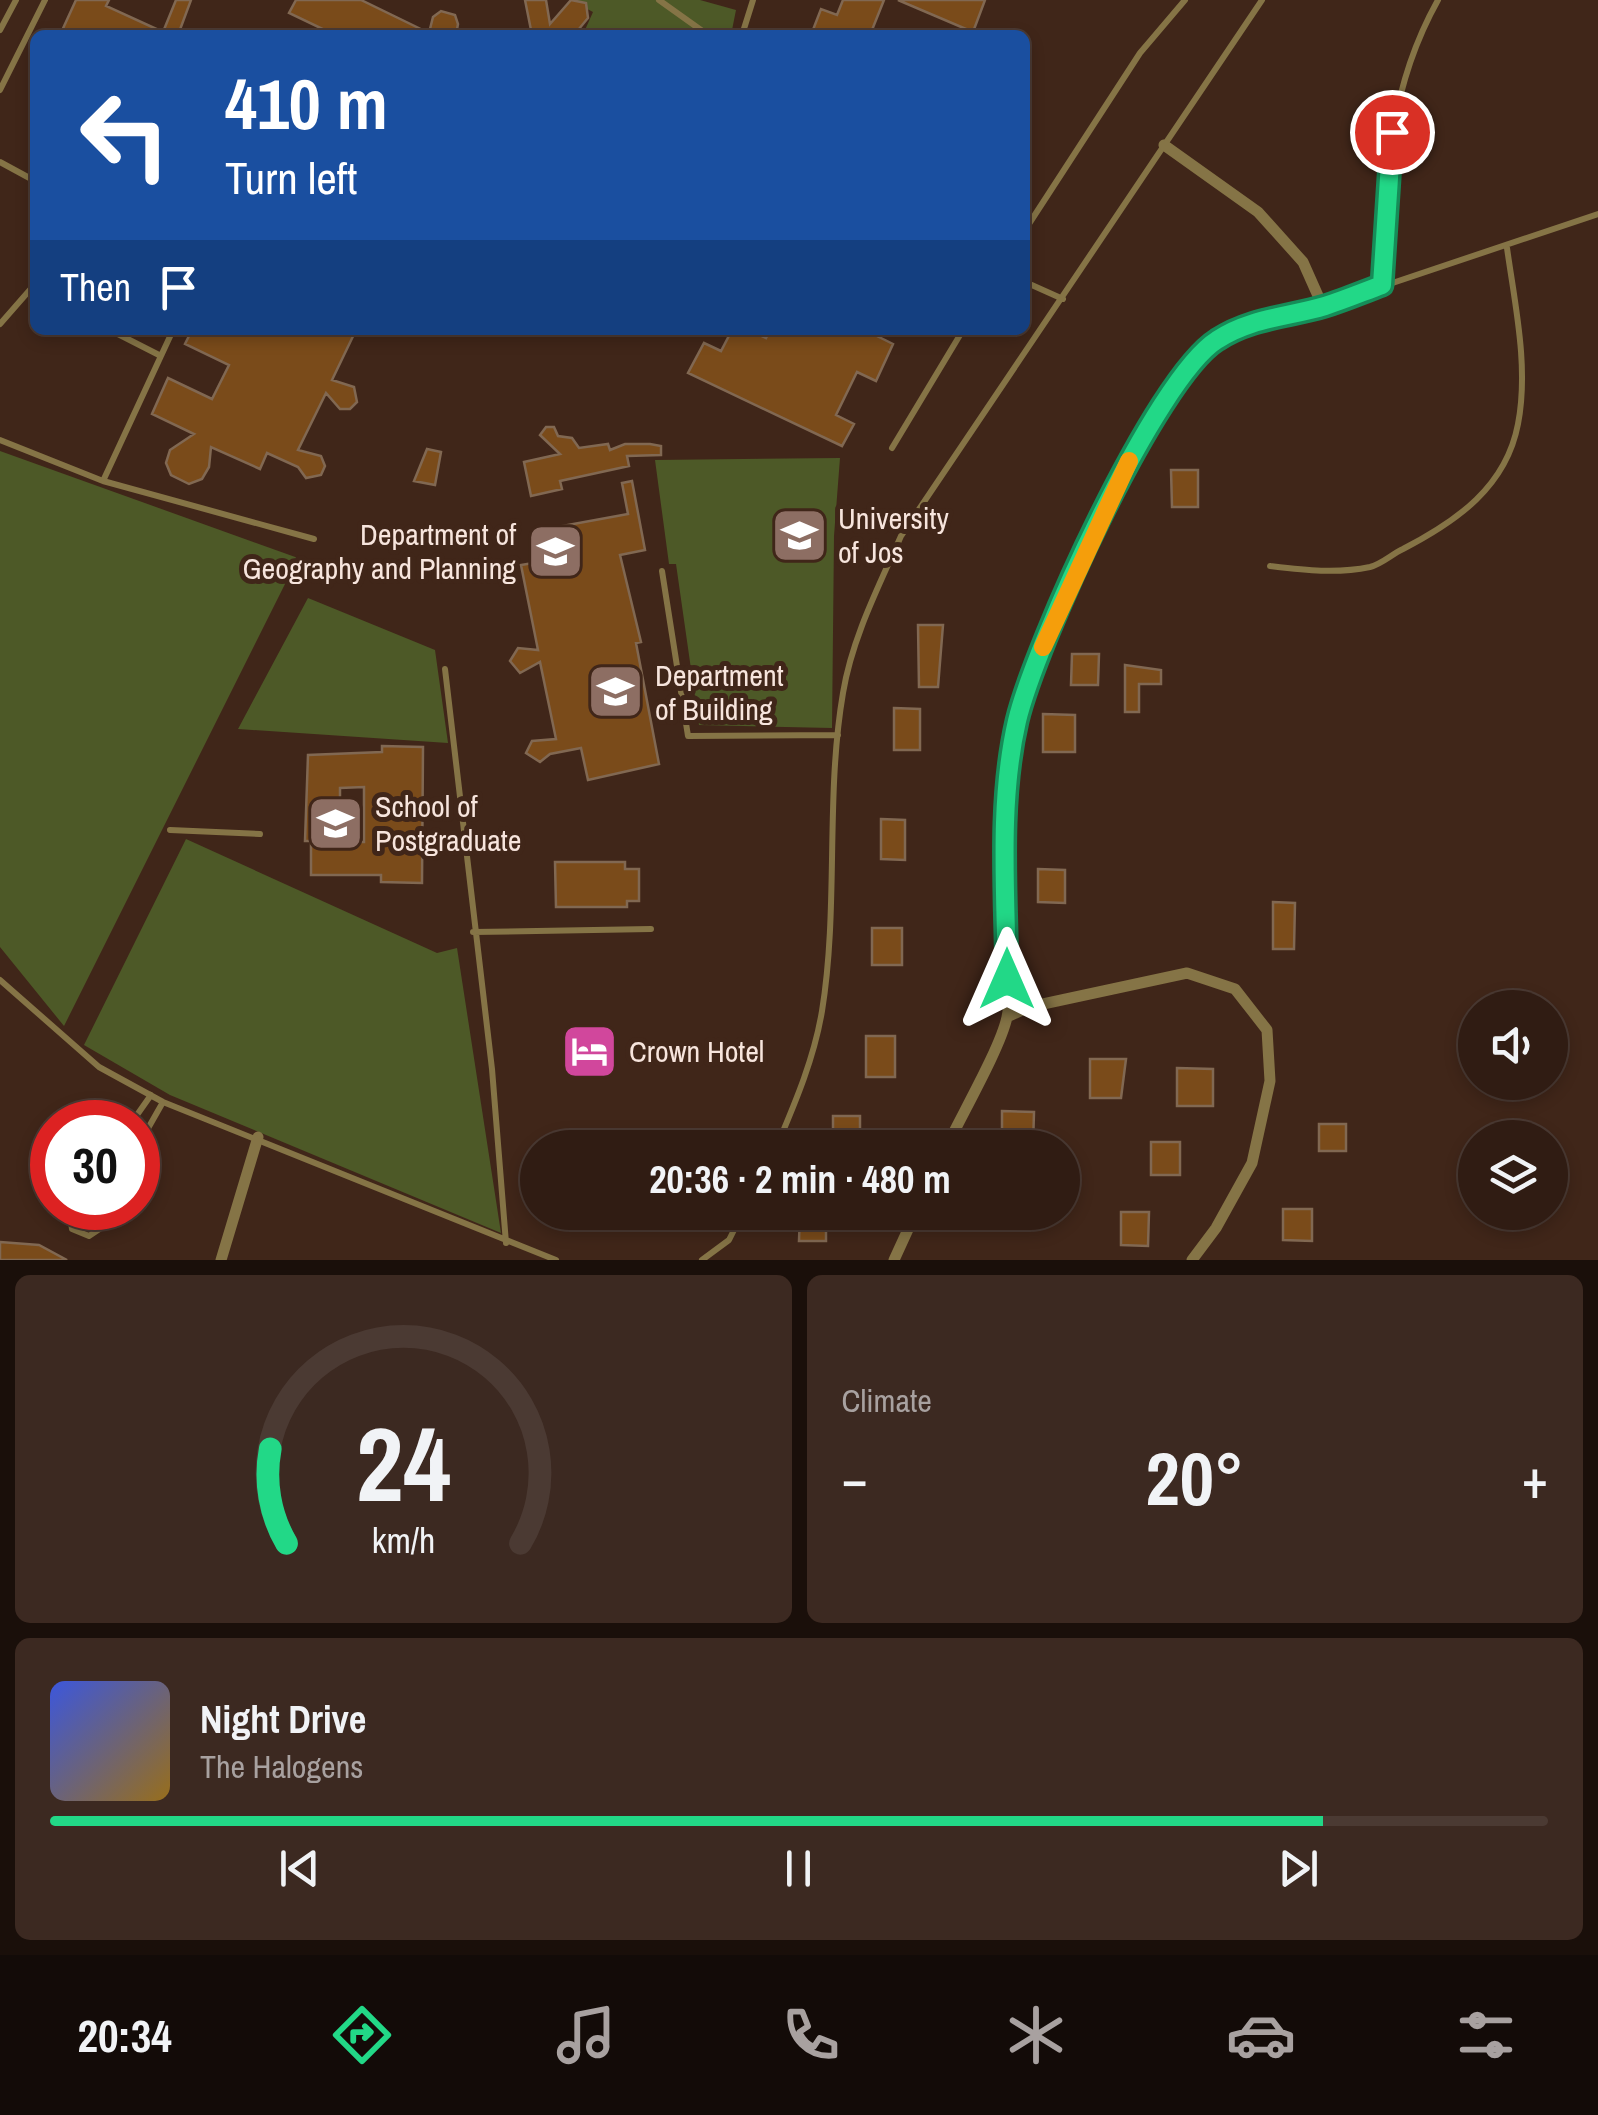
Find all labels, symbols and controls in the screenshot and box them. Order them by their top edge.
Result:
text: 410 m [225,57,388,151]
icon: left [60,70,190,200]
pin [1350,90,1435,175]
icon: arrive [1365,105,1420,160]
text: Turn left [225,147,357,208]
icon: arrive [151,260,206,315]
text: Then [60,262,131,313]
place label: University of Jos [838,498,949,572]
school or university icon: University of Jos [769,505,829,565]
place label: Department of Geography and Planning [242,514,516,588]
school or university icon: Department of Geography and Planning [525,521,585,581]
place label: Department of Building [655,655,784,729]
school or university icon: Department of Building [586,662,646,722]
place label: School of Postgraduate [375,786,521,860]
school or university icon: School of Postgraduate [306,793,366,853]
position arrow [955,927,1059,1031]
map controls [1458,990,1568,1230]
button: sound [1458,990,1568,1100]
hotel icon: Crown Hotel [560,1021,620,1081]
place label: Crown Hotel [629,1031,764,1071]
speed limit sign: 30 [30,1100,160,1230]
button: layers [1458,1120,1568,1230]
text: 20:36 · 2 min · 480 m [649,1154,951,1205]
text: Climate [842,1379,932,1422]
text: 24 [356,1393,451,1533]
text: 20° [1146,1427,1244,1528]
text: − [842,1441,868,1515]
text: + [1522,1441,1548,1515]
text: km/h [371,1516,435,1564]
text: Night Drive [200,1694,366,1745]
text: The Halogens [200,1745,363,1788]
icon: previous [272,1841,327,1896]
icon: pause [771,1841,826,1896]
icon: next [1271,1841,1326,1896]
icon: directions [327,2000,397,2070]
icon: music [551,2000,621,2070]
icon: phone [776,2000,846,2070]
icon: climate [1001,2000,1071,2070]
icon: car [1226,2000,1296,2070]
icon: filters [1451,2000,1521,2070]
text: 20:34 [77,2005,172,2066]

